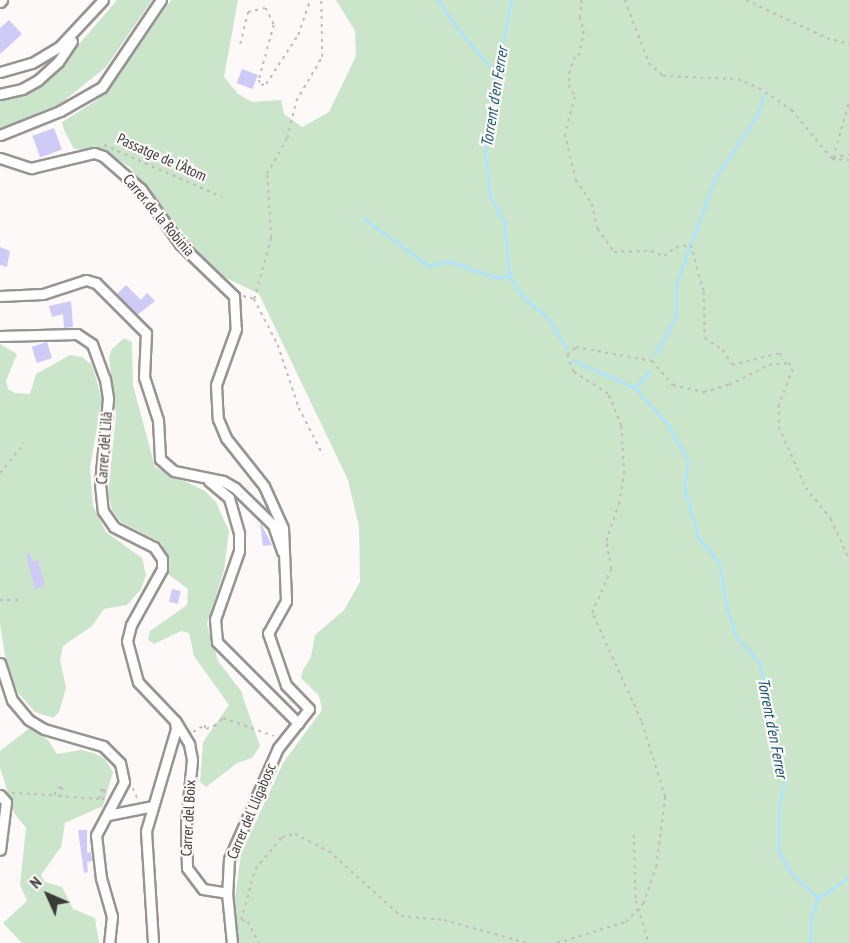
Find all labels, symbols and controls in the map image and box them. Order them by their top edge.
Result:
water label: Torrent d'en Ferrer [477,46,511,148]
street label: Passatge de l'Àtom [114,129,210,185]
street label: Carrer de la Robínia [119,170,199,260]
street label: Carrer del Lilà [92,411,116,485]
water label: Torrent d'en Ferrer [754,677,792,779]
street label: Carrer del Lligabosc [223,760,279,862]
street label: Carrer del Boix [177,779,199,857]
north arrow [18,865,78,925]
text: N [25,872,45,892]

